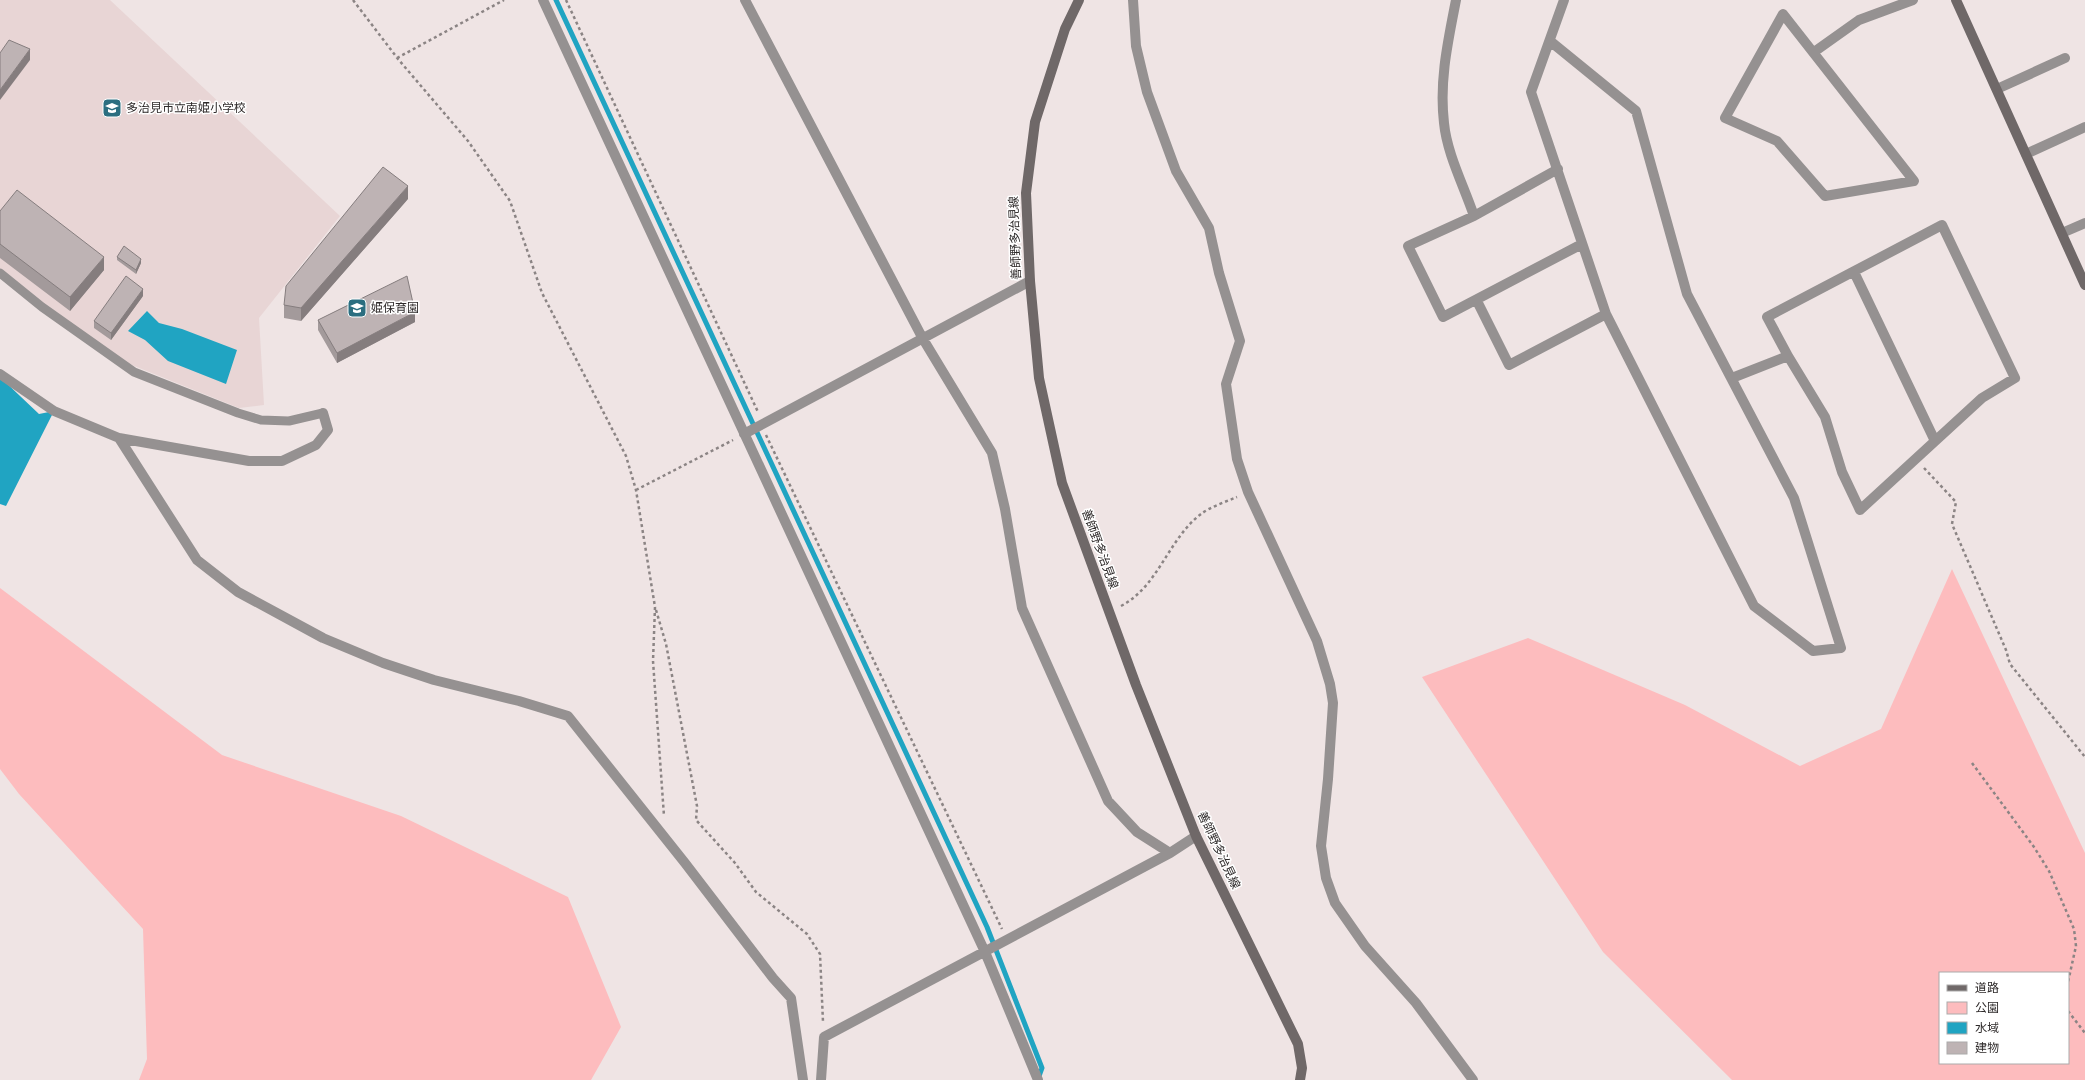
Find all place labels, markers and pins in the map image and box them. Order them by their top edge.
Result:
school or university icon: 多治見市立南姫小学校 [101,97,123,119]
place label: 多治見市立南姫小学校 [126,101,246,116]
school or university icon: 姫保育園 [346,297,368,319]
place label: 姫保育園 [371,301,419,316]

